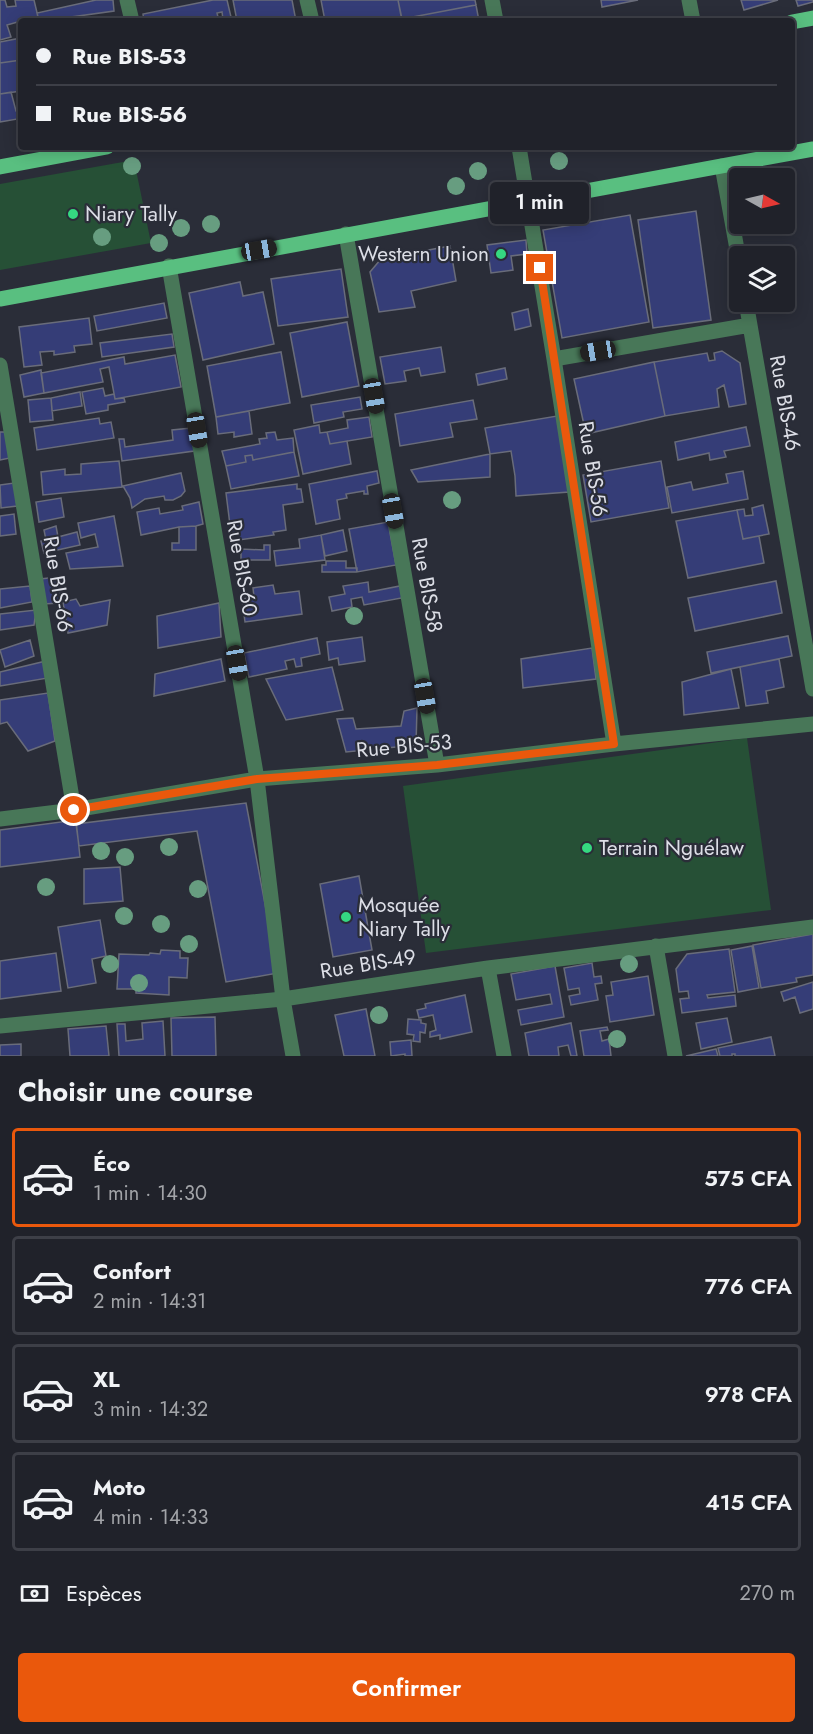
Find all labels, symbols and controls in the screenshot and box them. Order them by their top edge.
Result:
text: Rue BIS-53 [72,40,186,72]
text: Rue BIS-56 [72,98,187,130]
north arrow [729,168,795,234]
map controls [729,168,795,312]
callout: 1 min [490,181,590,223]
text: 1 min [515,188,564,217]
place label: Niary Tally [85,199,178,229]
marker: Niary Tally [66,207,80,221]
car [240,238,278,262]
place label: Western Union [358,239,489,269]
button: layers [729,246,795,312]
marker: Western Union [494,247,508,261]
route end [526,254,553,281]
car [579,339,617,363]
street label: Rue BIS-46 [762,353,808,453]
car [362,377,386,415]
car [185,411,209,449]
street label: Rue BIS-56 [571,419,615,519]
car [381,492,405,530]
street label: Rue BIS-60 [219,517,265,619]
street label: Rue BIS-66 [36,534,80,634]
street label: Rue BIS-58 [404,535,450,635]
car [225,644,249,682]
car [413,677,437,715]
street label: Rue BIS-53 [355,727,453,765]
route start [60,796,87,823]
place label: Terrain Nguélaw [599,833,745,863]
marker: Terrain Nguélaw [580,841,594,855]
place label: Mosquée Niary Tally [358,890,451,944]
marker: Mosquée Niary Tally [339,910,353,924]
street label: Rue BIS-49 [318,942,418,986]
text: Choisir une course [18,1072,253,1111]
text: Éco [93,1147,130,1179]
icon: car [21,1151,75,1205]
text: 575 CFA [704,1162,792,1194]
text: 1 min · 14:30 [93,1179,207,1208]
text: Confort [93,1255,171,1287]
icon: car [21,1259,75,1313]
text: 776 CFA [705,1270,792,1302]
text: 2 min · 14:31 [93,1287,206,1316]
text: XL [93,1363,120,1395]
icon: car [21,1367,75,1421]
text: 978 CFA [705,1378,792,1410]
text: 3 min · 14:32 [93,1395,208,1424]
text: Moto [93,1471,146,1503]
icon: car [21,1475,75,1529]
text: 415 CFA [705,1486,792,1518]
text: 4 min · 14:33 [93,1503,208,1532]
icon: cash [18,1577,51,1610]
text: Espèces [66,1577,142,1609]
text: 270 m [740,1579,795,1608]
button: Confirmer [18,1653,795,1722]

